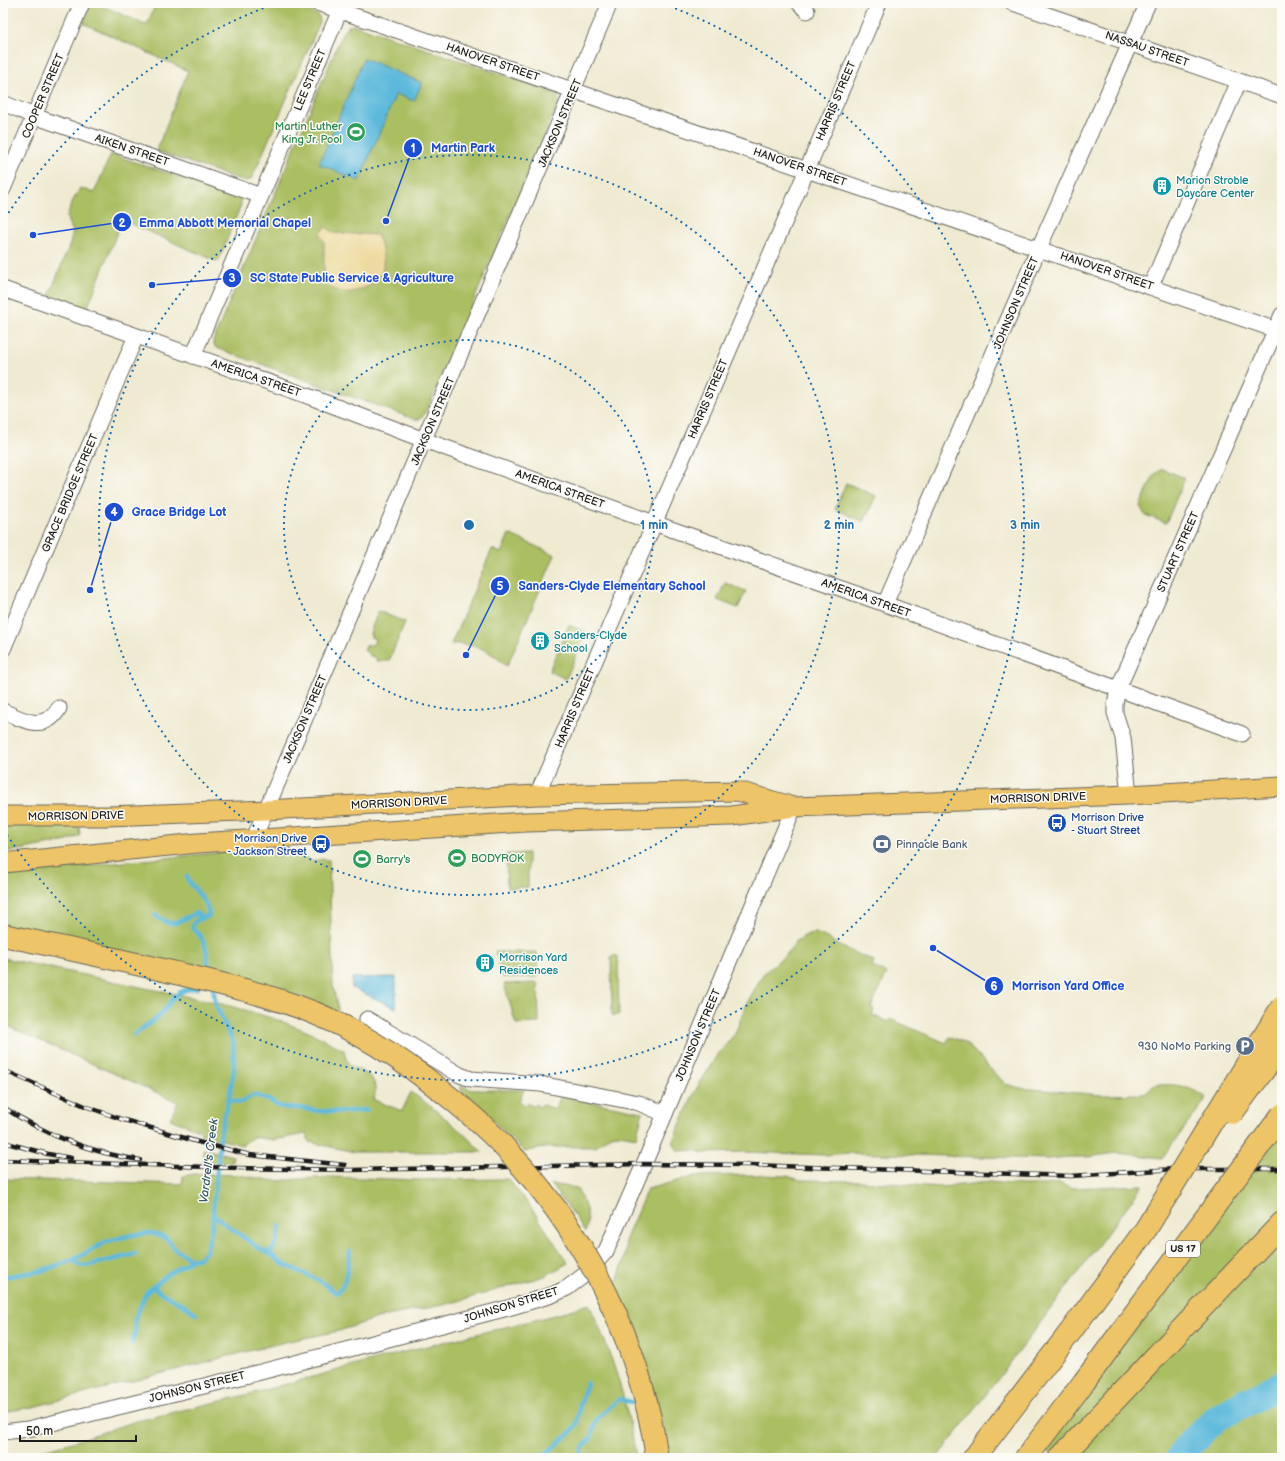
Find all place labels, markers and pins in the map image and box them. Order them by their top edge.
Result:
place label: Martin Luther King Jr. Pool [275,120,343,146]
sports icon: Martin Luther King Jr. Pool [345,121,367,143]
callout: Martin Park [403,136,503,160]
place label: Marion Stroble Daycare Center [1176,174,1255,200]
building icon: Marion Stroble Daycare Center [1151,175,1173,197]
callout: Emma Abbott Memorial Chapel [112,210,319,234]
callout: SC State Public Service & Agriculture [222,266,462,290]
callout: Grace Bridge Lot [104,500,235,524]
centre of rings [462,518,476,532]
callout: Sanders-Clyde Elementary School [490,574,713,598]
place label: Sanders-Clyde School [554,629,628,655]
building icon: Sanders-Clyde School [529,630,551,652]
place label: Morrison Drive - Stuart Street [1071,811,1144,837]
bus stop icon: Morrison Drive - Stuart Street [1046,812,1068,834]
place label: Morrison Drive - Jackson Street [227,832,308,858]
bus stop icon: Morrison Drive - Jackson Street [310,833,332,855]
bank icon: Pinnacle Bank [871,833,893,855]
place label: Pinnacle Bank [896,838,968,851]
sports icon: BODYROK [446,847,468,869]
sports icon: Barry's [351,848,373,870]
place label: BODYROK [471,852,525,865]
place label: Barry's [376,853,411,866]
place label: Morrison Yard Residences [499,951,567,977]
building icon: Morrison Yard Residences [474,952,496,974]
callout: Morrison Yard Office [984,974,1132,998]
parking icon: 930 NoMo Parking [1234,1035,1256,1057]
place label: 930 NoMo Parking [1138,1040,1231,1053]

